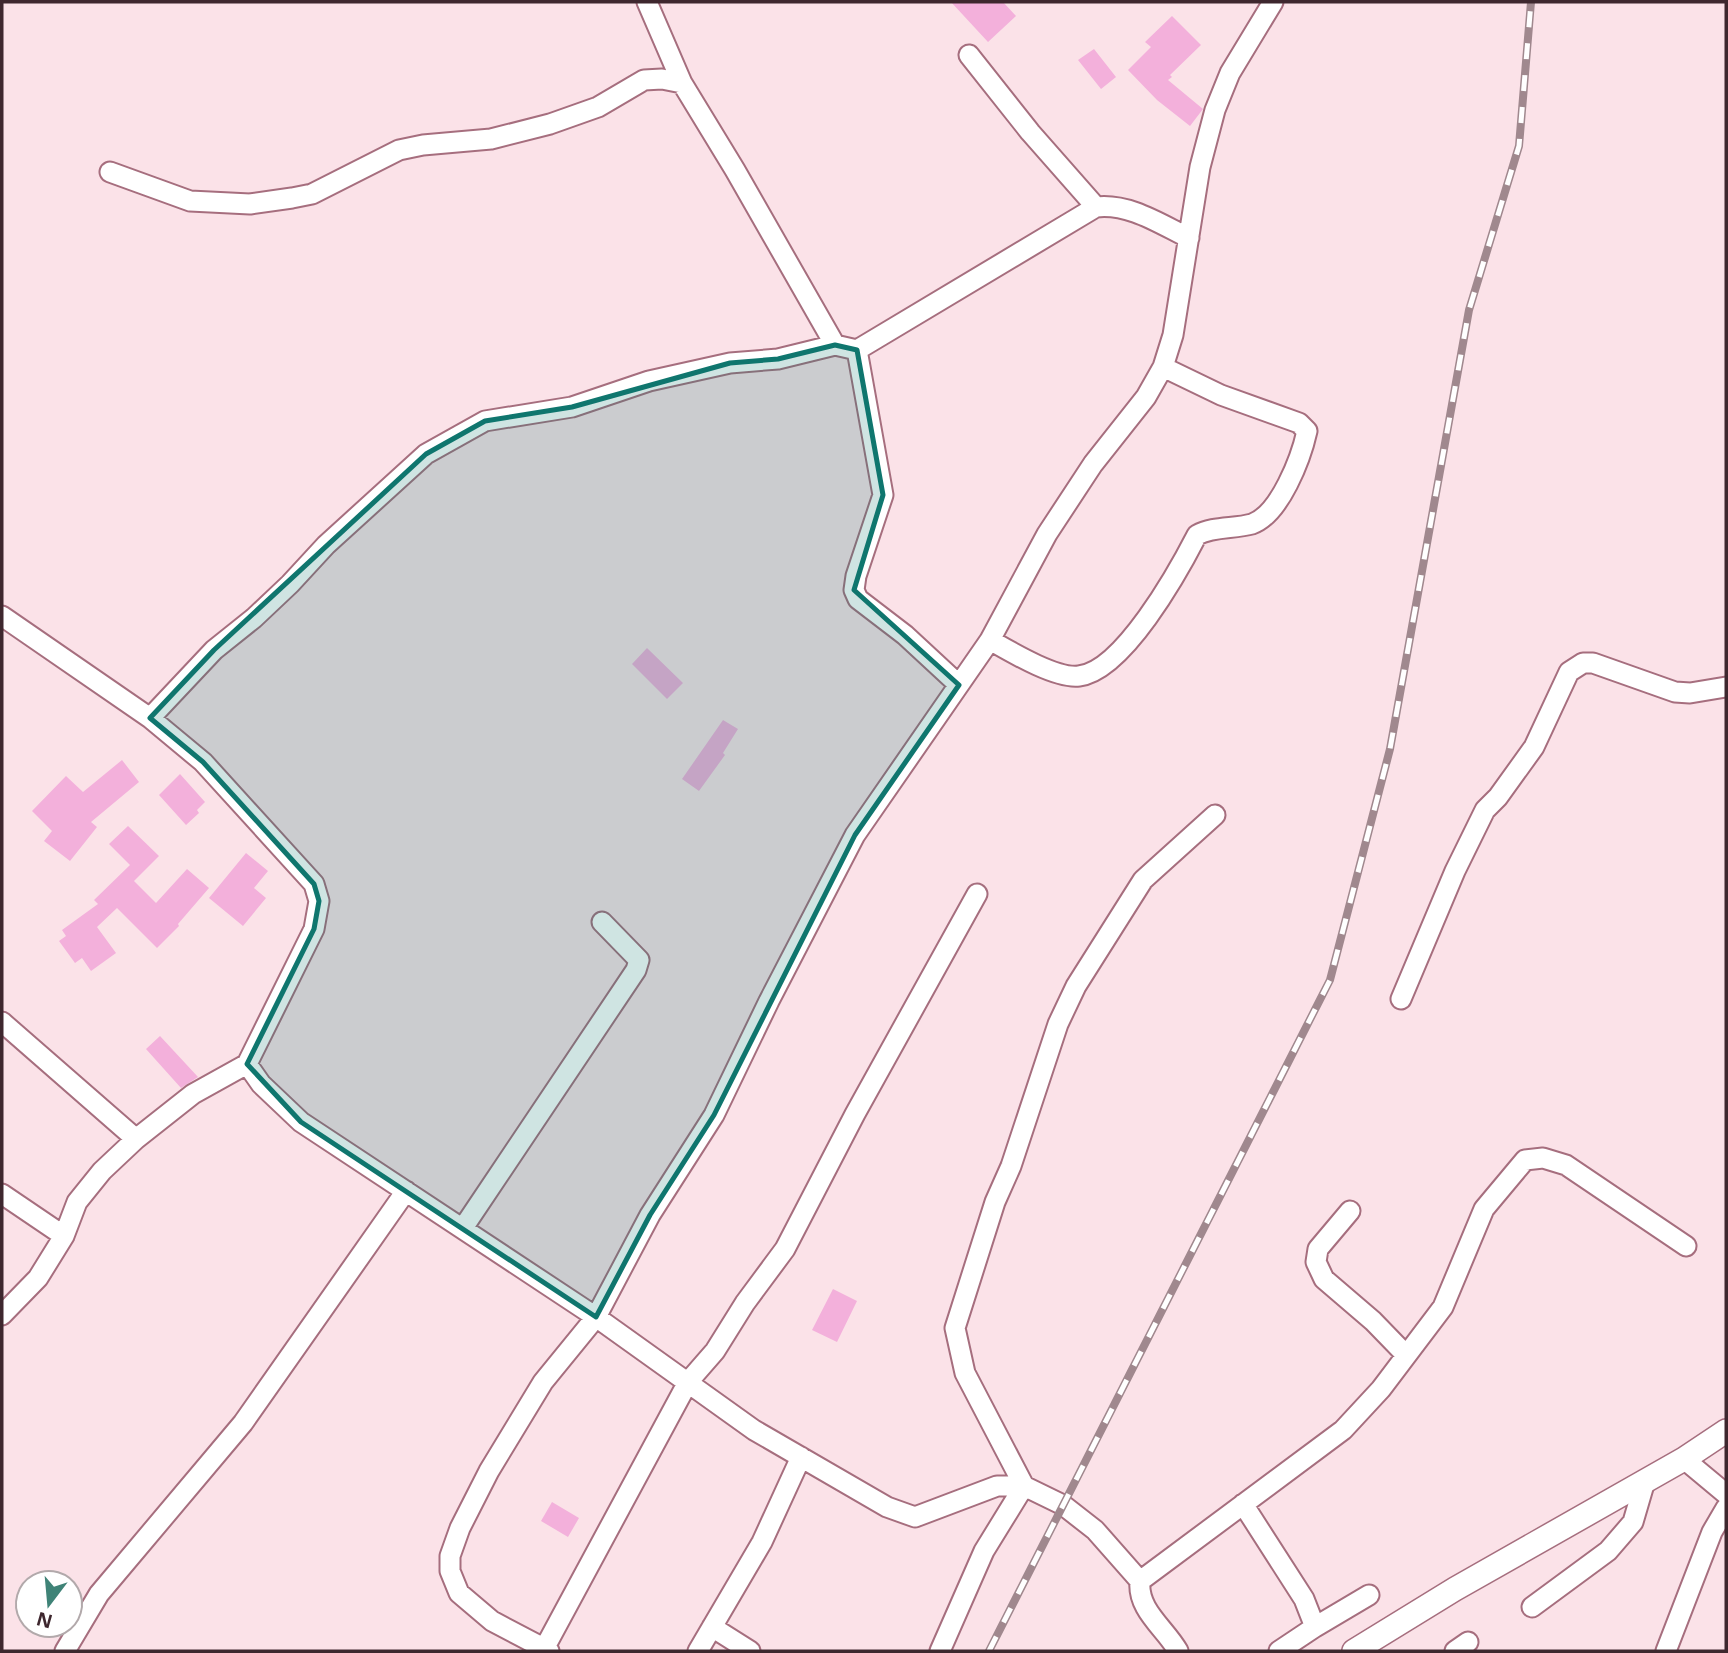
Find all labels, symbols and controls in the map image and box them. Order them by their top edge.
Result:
north arrow [14,1569,84,1639]
text: N [33,1606,55,1635]

